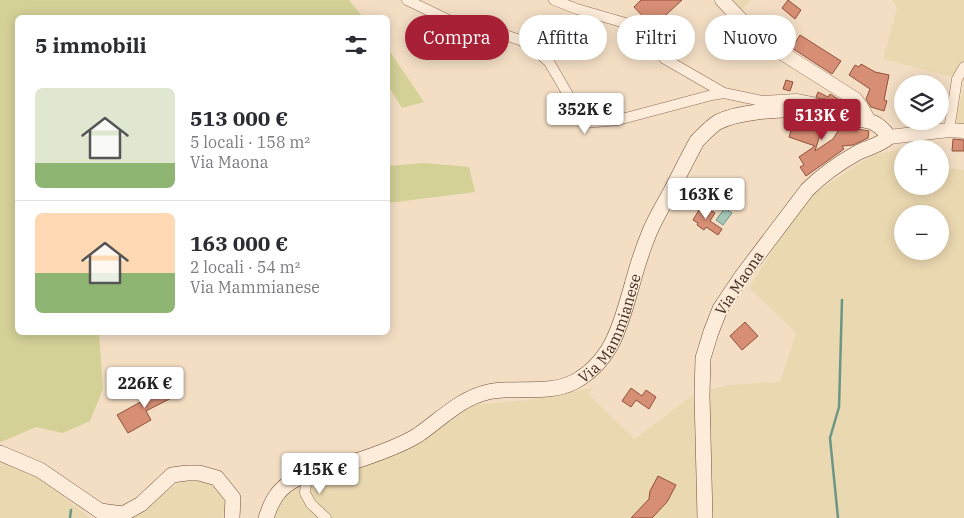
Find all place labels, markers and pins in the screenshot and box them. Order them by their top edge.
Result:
pin: 352K € [544,92,626,135]
pin: 513K € [781,98,863,141]
pin: 163K € [665,178,747,220]
pin: 226K € [104,366,186,409]
pin: 415K € [279,452,361,495]

